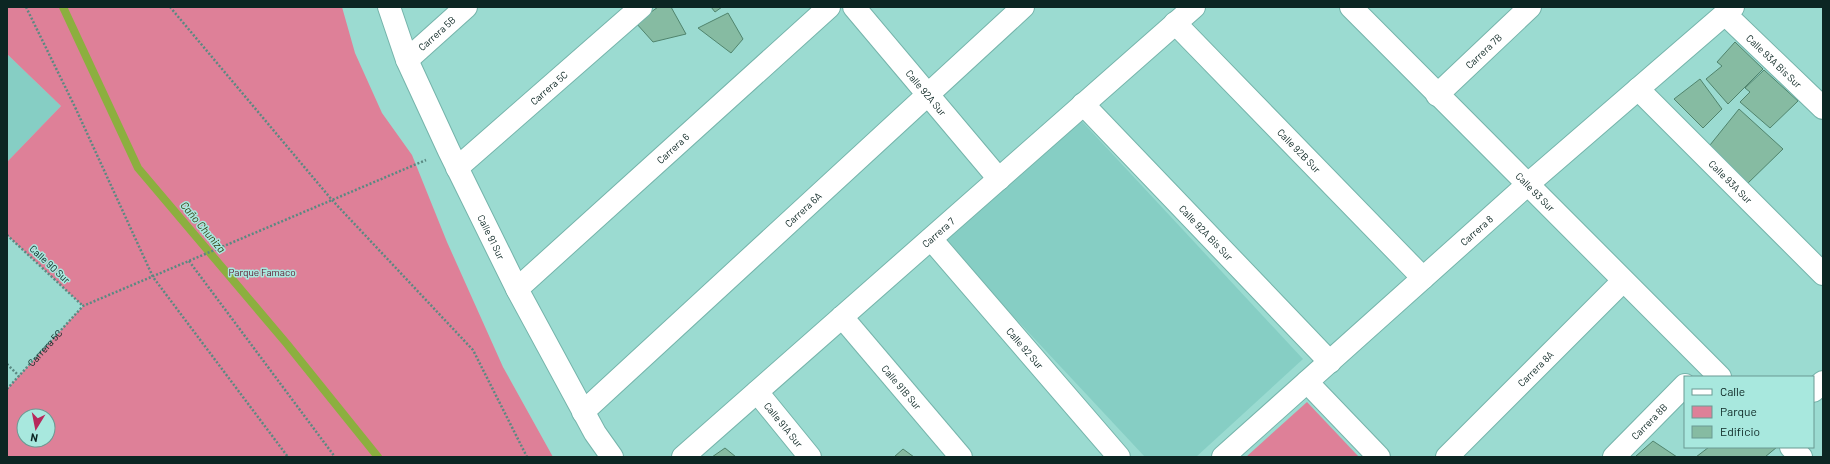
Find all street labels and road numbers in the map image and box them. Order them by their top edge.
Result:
street label: Carrera 5B [416,13,458,53]
street label: Carrera 7B [1463,31,1504,71]
street label: Calle 93A Bis Sur [1744,32,1804,91]
street label: Calle 92A Sur [903,67,949,118]
street label: Carrera 5C [528,68,570,107]
street label: Calle 92B Sur [1275,126,1323,175]
street label: Carrera 6 [654,130,692,166]
street label: Calle 93A Sur [1706,157,1755,206]
street label: Calle 93 Sur [1513,170,1558,214]
street label: Carrera 6A [782,190,824,229]
street label: Calle 92A Bis Sur [1177,202,1236,263]
street label: Calle 91 Sur [475,213,508,262]
street label: Carrera 8 [1458,213,1495,248]
street label: Carrera 7 [919,215,957,250]
street label: Calle 90 Sur [27,242,73,286]
street label: Calle 92 Sur [1004,325,1046,371]
street label: Carrera 5C [25,327,65,369]
street label: Carrera 8A [1515,348,1556,389]
street label: Calle 91B Sur [879,362,924,412]
street label: Calle 91A Sur [762,400,806,450]
street label: Carrera 8B [1629,401,1670,442]

